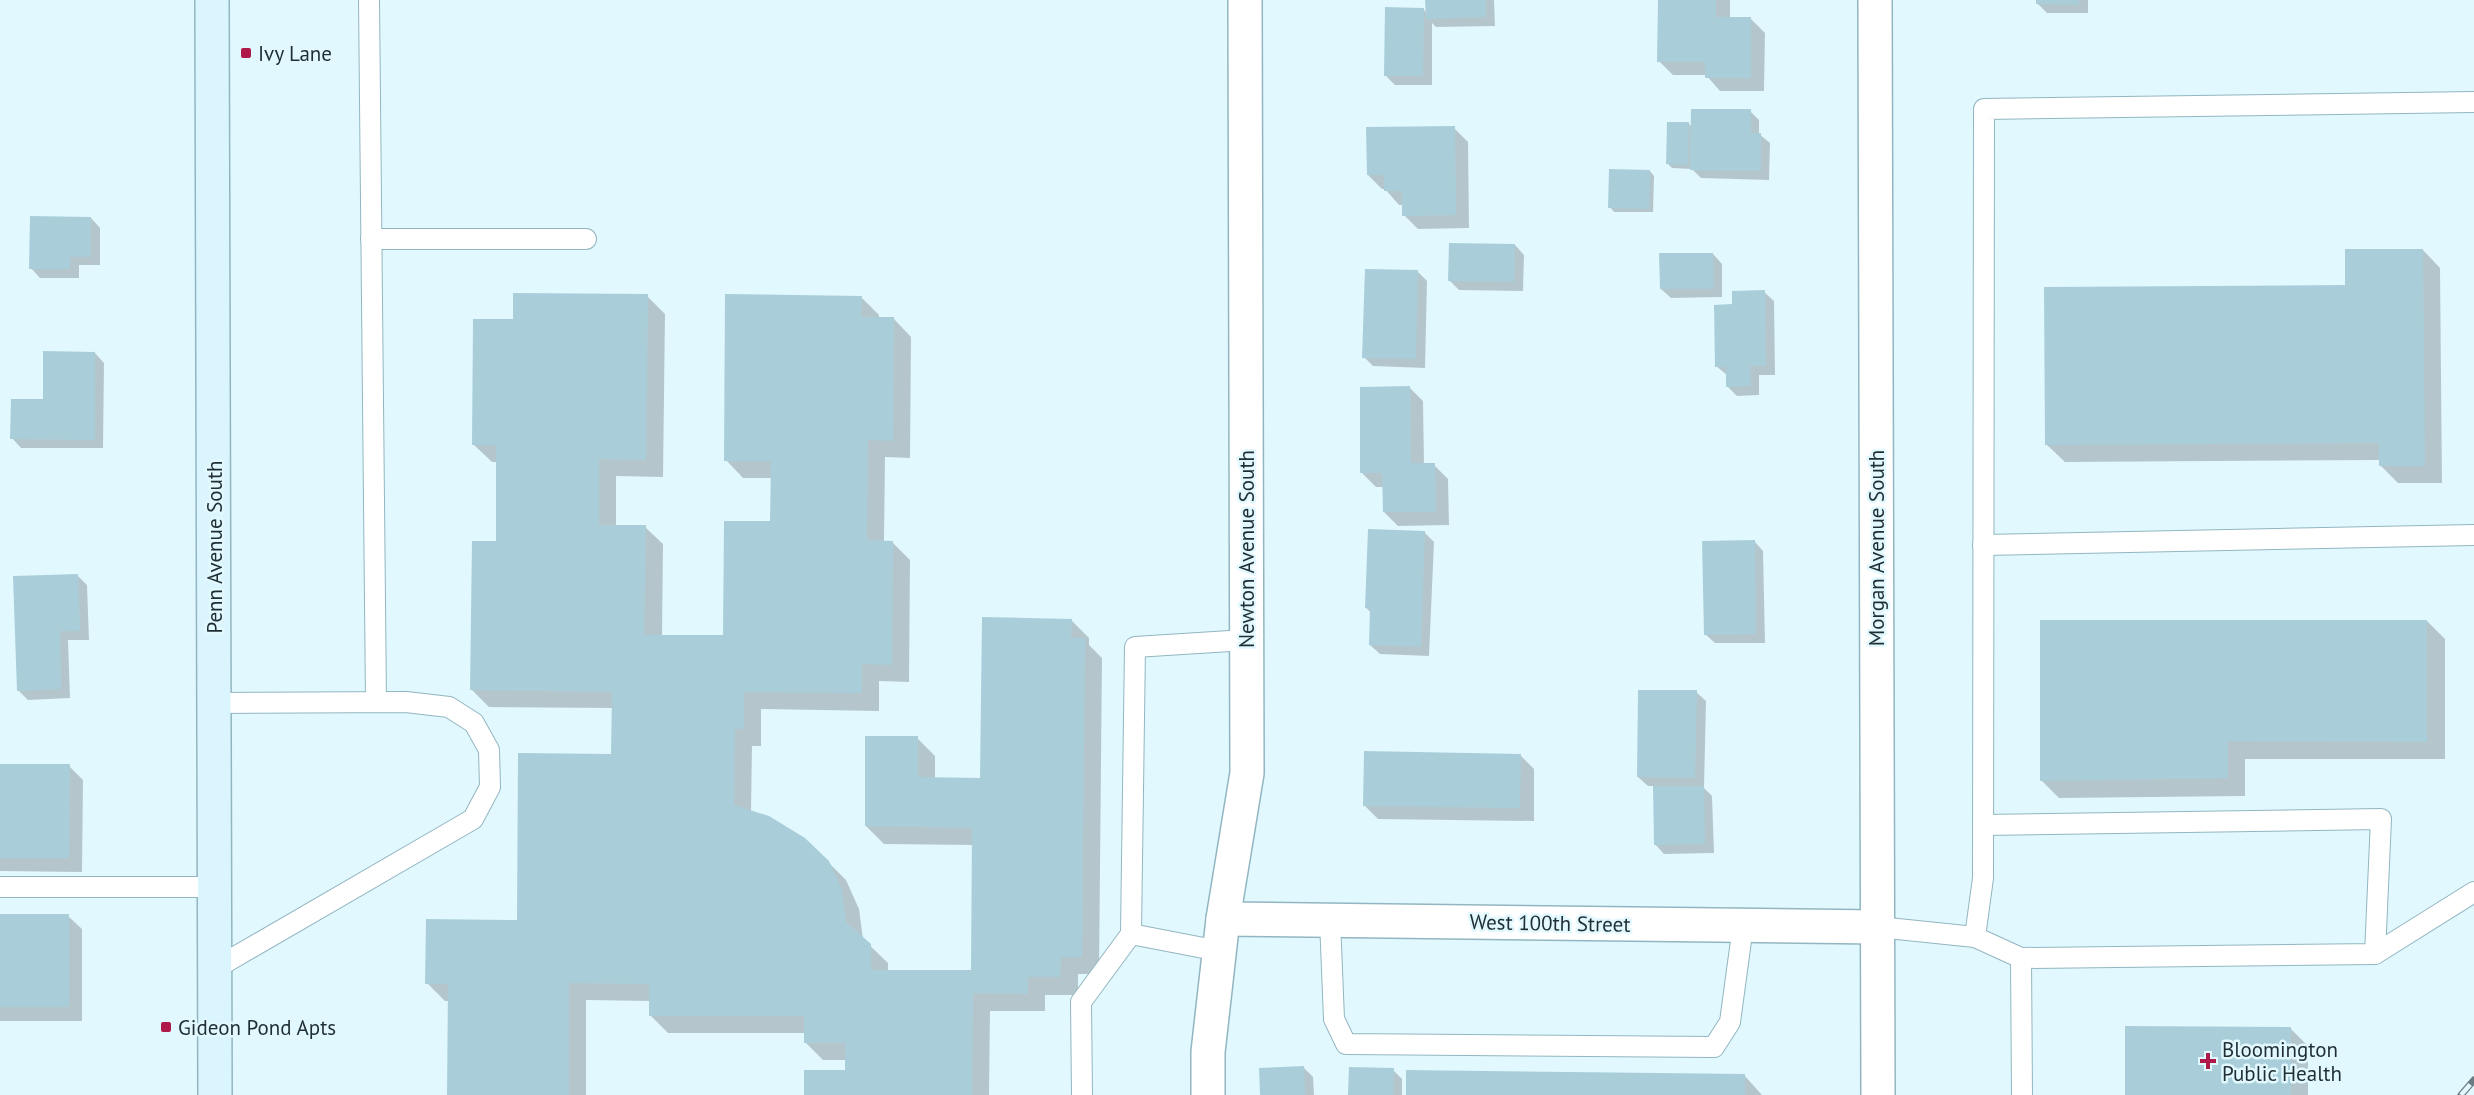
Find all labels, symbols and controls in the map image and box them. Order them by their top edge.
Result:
place label: Ivy Lane [258,40,332,67]
marker: Ivy Lane [239,46,253,60]
street label: Newton Avenue South [1233,450,1260,648]
street label: Morgan Avenue South [1863,450,1890,646]
street label: Penn Avenue South [201,460,228,634]
street label: West 100th Street [1469,908,1631,938]
place label: Gideon Pond Apts [178,1014,336,1041]
marker: Gideon Pond Apts [159,1020,173,1034]
place label: Bloomington Public Health [2222,1036,2342,1087]
marker: Bloomington Public Health [2199,1052,2217,1070]

